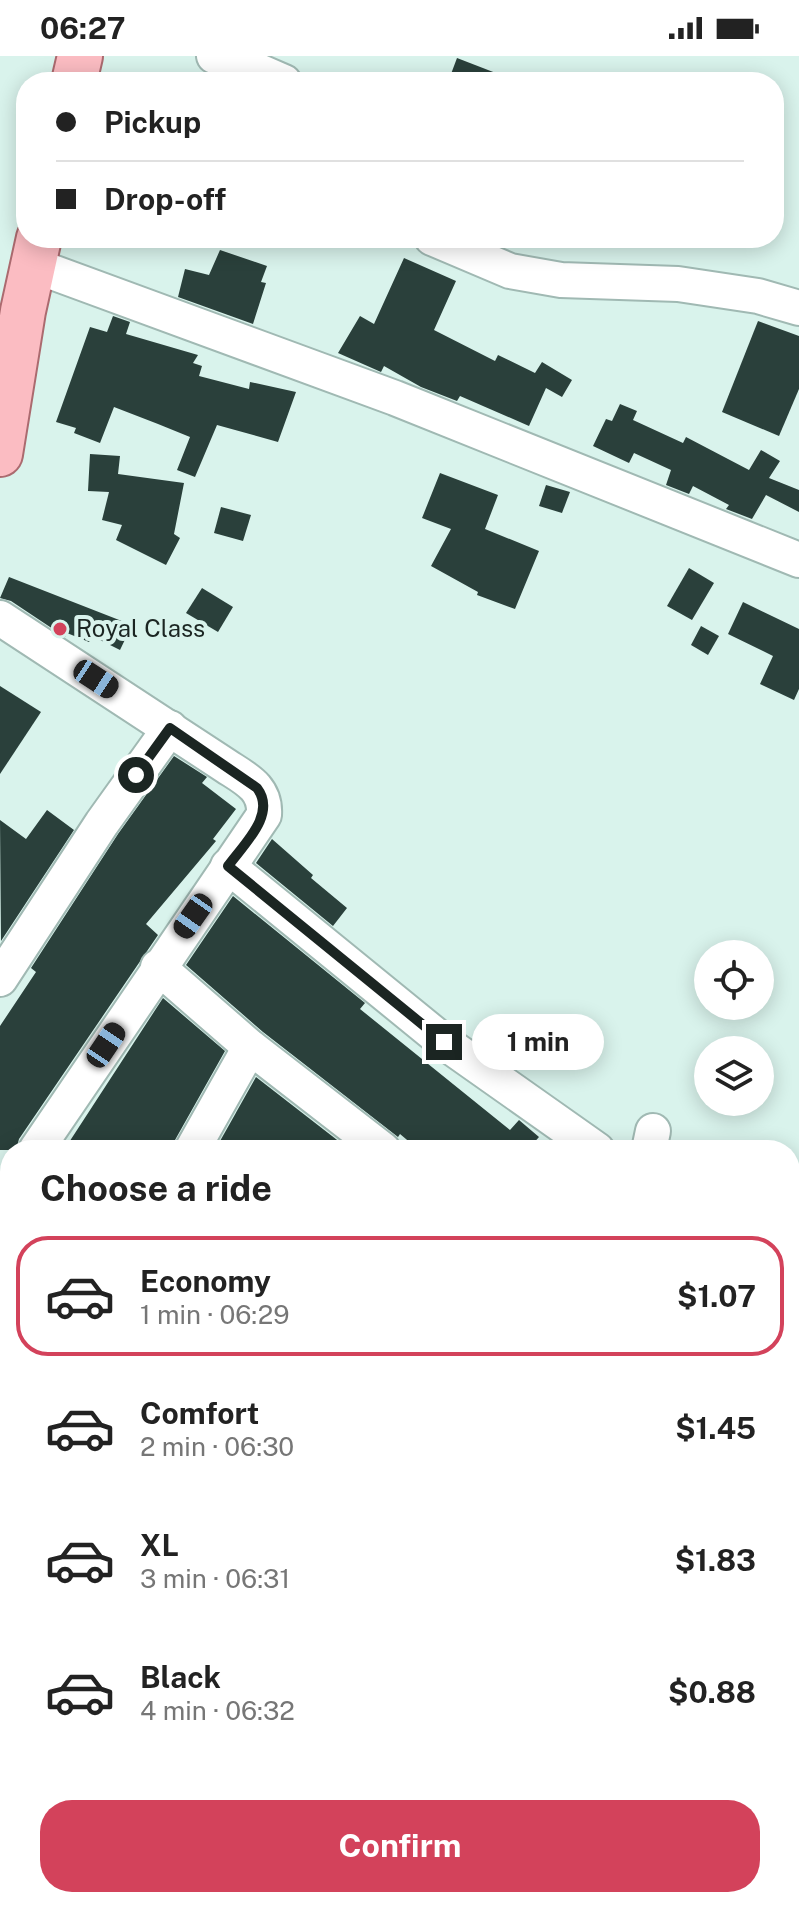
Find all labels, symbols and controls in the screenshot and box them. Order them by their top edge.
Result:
text: 06:27 [40,10,126,46]
text: Pickup [104,104,201,140]
text: Drop-off [104,181,226,217]
place label: Royal Class [76,614,205,642]
marker: Royal Class [51,620,69,638]
car [69,656,123,702]
route start [118,757,154,793]
car [169,889,217,943]
map controls [694,940,774,1116]
button: locate [694,940,774,1020]
callout: 1 min [472,1014,604,1070]
car [83,1018,129,1072]
route end [426,1024,462,1060]
text: 1 min [507,1026,569,1057]
button: layers [694,1036,774,1116]
text: Choose a ride [40,1167,272,1209]
icon: car [44,1260,116,1332]
text: Economy [140,1263,271,1299]
text: $1.07 [677,1278,756,1314]
text: 1 min · 06:29 [140,1299,289,1330]
icon: car [44,1392,116,1464]
text: Comfort [140,1395,259,1431]
text: $1.45 [675,1410,756,1446]
text: 2 min · 06:30 [140,1431,294,1462]
icon: car [44,1524,116,1596]
text: XL [140,1527,179,1563]
text: $1.83 [675,1542,756,1578]
text: 3 min · 06:31 [140,1563,290,1594]
icon: car [44,1656,116,1728]
text: Black [140,1659,221,1695]
text: $0.88 [668,1674,756,1710]
text: 4 min · 06:32 [140,1695,295,1726]
button: Confirm [40,1800,760,1892]

